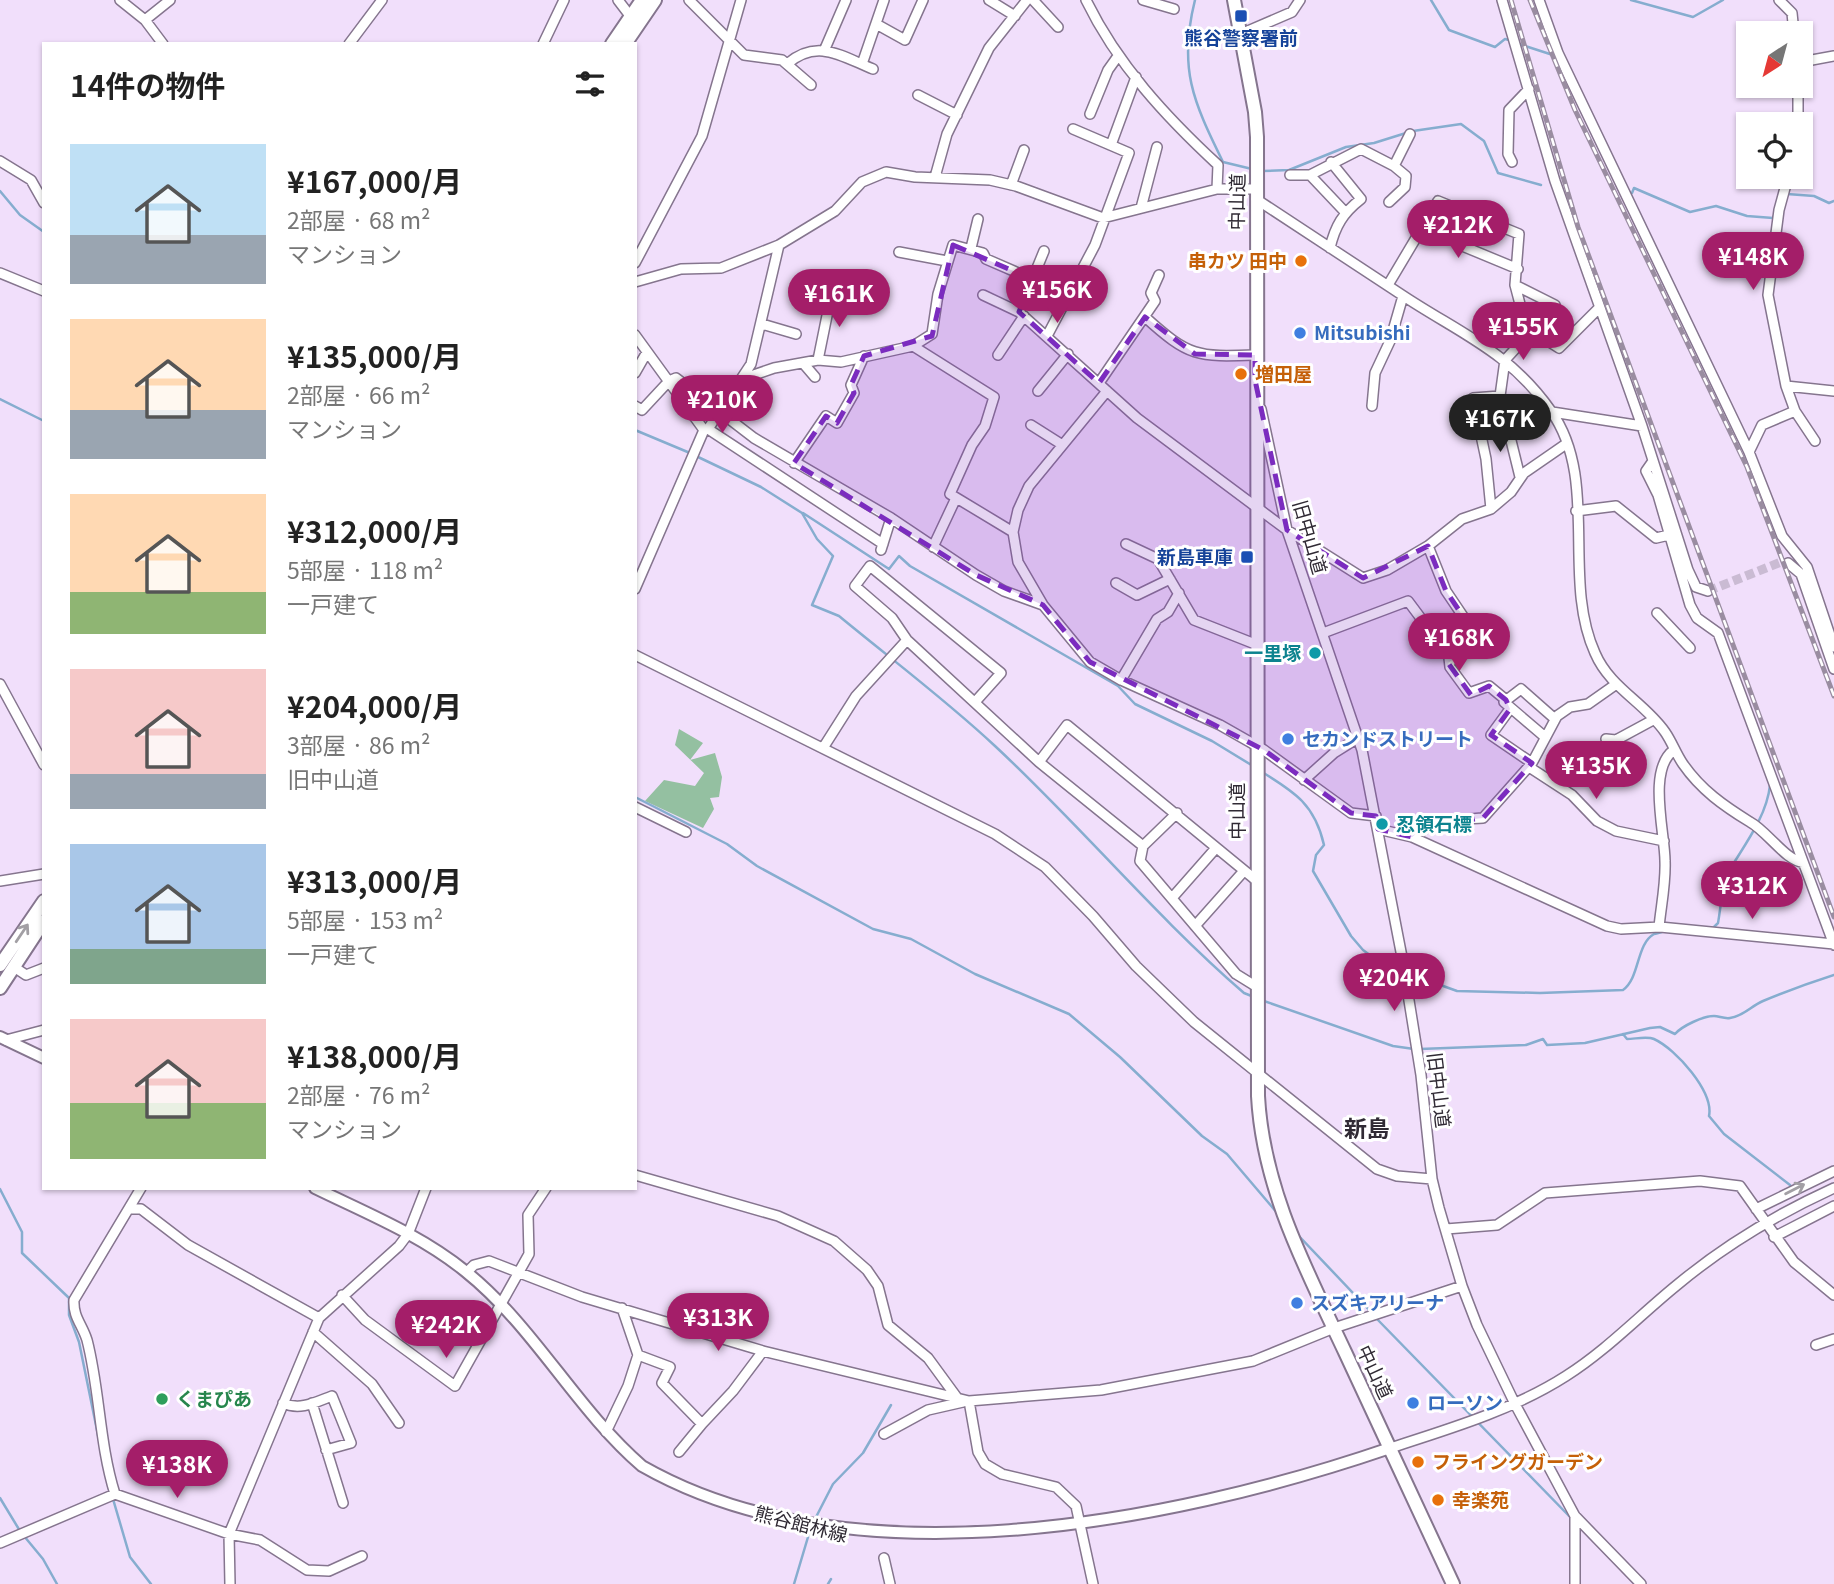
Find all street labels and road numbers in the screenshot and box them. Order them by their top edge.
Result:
street label: 中山道 [1222,173,1249,231]
street label: 旧中山道 [1288,496,1335,577]
street label: 中山道 [1222,782,1249,840]
street label: 旧中山道 [1422,1050,1459,1129]
street label: 中山道 [1352,1340,1401,1403]
street label: 熊谷館林線 [752,1498,851,1547]

